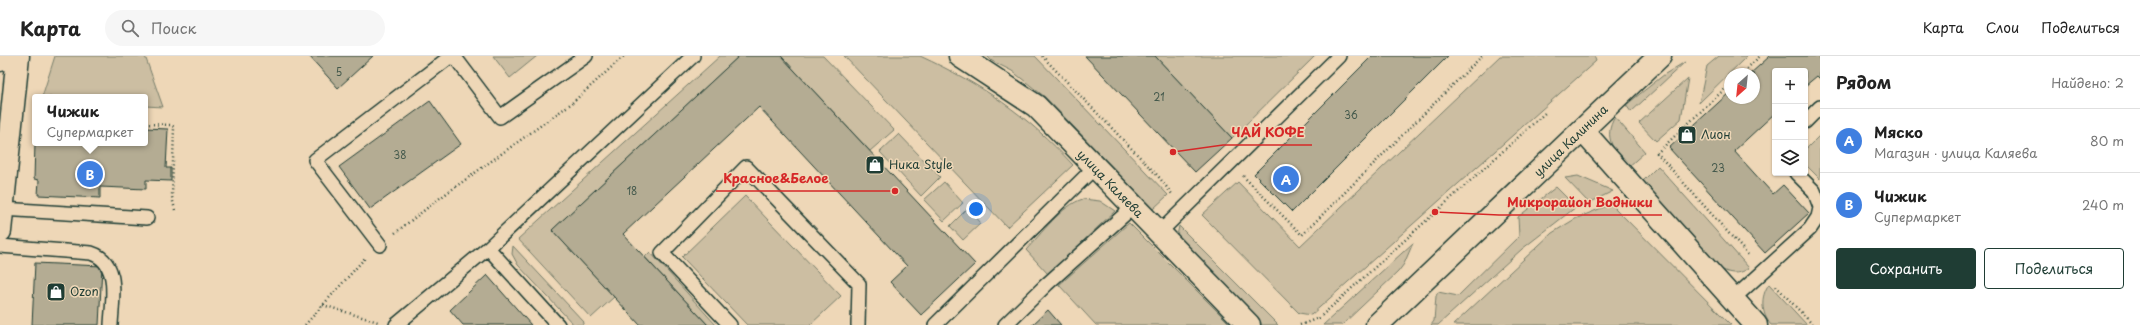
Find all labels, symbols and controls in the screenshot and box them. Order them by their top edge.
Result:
search box [105,10,385,46]
text: Карта [20,14,81,42]
text: Поиск [151,16,196,39]
icon: search [119,17,141,39]
text: Карта [1923,17,1964,38]
text: Слои [1986,17,2019,38]
text: Поделиться [2041,17,2120,38]
house number: 5 [336,64,342,79]
north arrow [1724,68,1760,104]
map controls [1772,68,1808,176]
button: + [1772,68,1808,104]
text: Рядом [1836,69,1891,95]
text: Найдено: 2 [2051,73,2124,92]
house number: 21 [1153,89,1165,104]
popup [32,94,148,146]
text: Чижик [47,99,99,122]
street label: улица Калинина [1529,100,1612,180]
button: − [1772,104,1808,140]
house number: 36 [1344,107,1358,122]
callout: ЧАЙ КОФЕ [1223,120,1312,145]
text: Мяско [1874,120,1923,143]
text: Супермаркет [47,122,133,141]
text: ЧАЙ КОФЕ [1231,122,1305,141]
shop icon: Лион [1676,124,1698,146]
place label: Лион [1701,125,1731,143]
text: A [1844,131,1854,150]
text: 80 m [2090,131,2124,150]
button: layers [1772,140,1808,176]
text: Магазин · улица Каляева [1874,143,2037,162]
street label: улица Каляева [1073,145,1148,222]
house number: 38 [394,147,406,162]
shop icon: Ника Style [864,154,886,176]
place label: Ника Style [889,155,953,173]
pin: B [77,159,103,189]
house number: 23 [1711,160,1725,175]
pin: A [1273,164,1299,194]
callout: Красное&Белое [716,166,837,191]
text: Красное&Белое [723,168,829,187]
house number: 18 [627,183,637,198]
text: Чижик [1874,184,1926,207]
callout: Микрорайон Водники [1499,190,1662,215]
text: Микрорайон Водники [1507,192,1653,211]
text: B [1845,195,1853,214]
text: 240 m [2082,195,2124,214]
your location [966,199,986,219]
text: Супермаркет [1874,207,1961,226]
button: Сохранить [1836,248,1976,289]
button: Поделиться [1984,248,2124,289]
shop icon: Ozon [45,281,67,303]
place label: Ozon [70,282,99,300]

